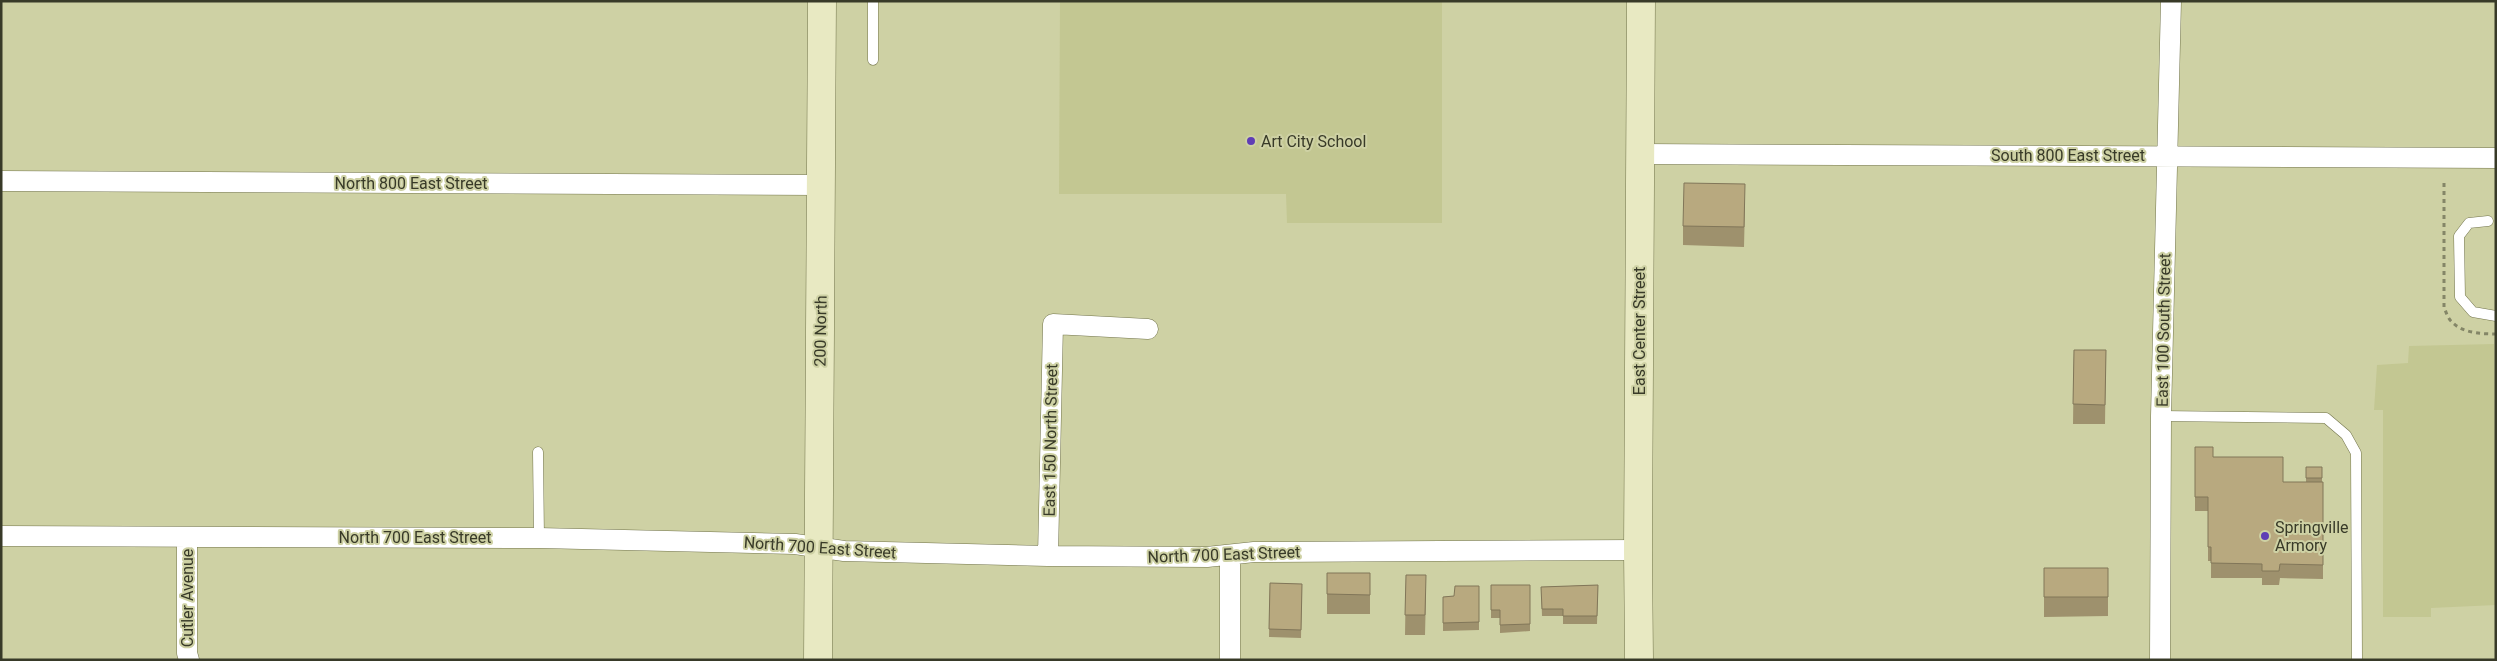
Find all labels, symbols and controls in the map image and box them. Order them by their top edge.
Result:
place label: Art City School [1261,132,1366,151]
marker: Art City School [1245,135,1257,147]
street label: South 800 East Street [1991,146,2145,165]
street label: North 800 East Street [335,174,487,193]
street label: East 100 South Street [2153,253,2174,407]
street label: East Center Street [1630,267,1649,395]
street label: 200 North [810,295,831,367]
street label: East 150 North Street [1040,363,1061,517]
place label: Springville Armory [2275,518,2349,555]
street label: North 700 East Street [339,528,491,547]
marker: Springville Armory [2259,530,2271,542]
street label: North 700 East Street [743,533,897,562]
street label: North 700 East Street [1147,542,1301,567]
street label: Cutler Avenue [178,549,197,647]

